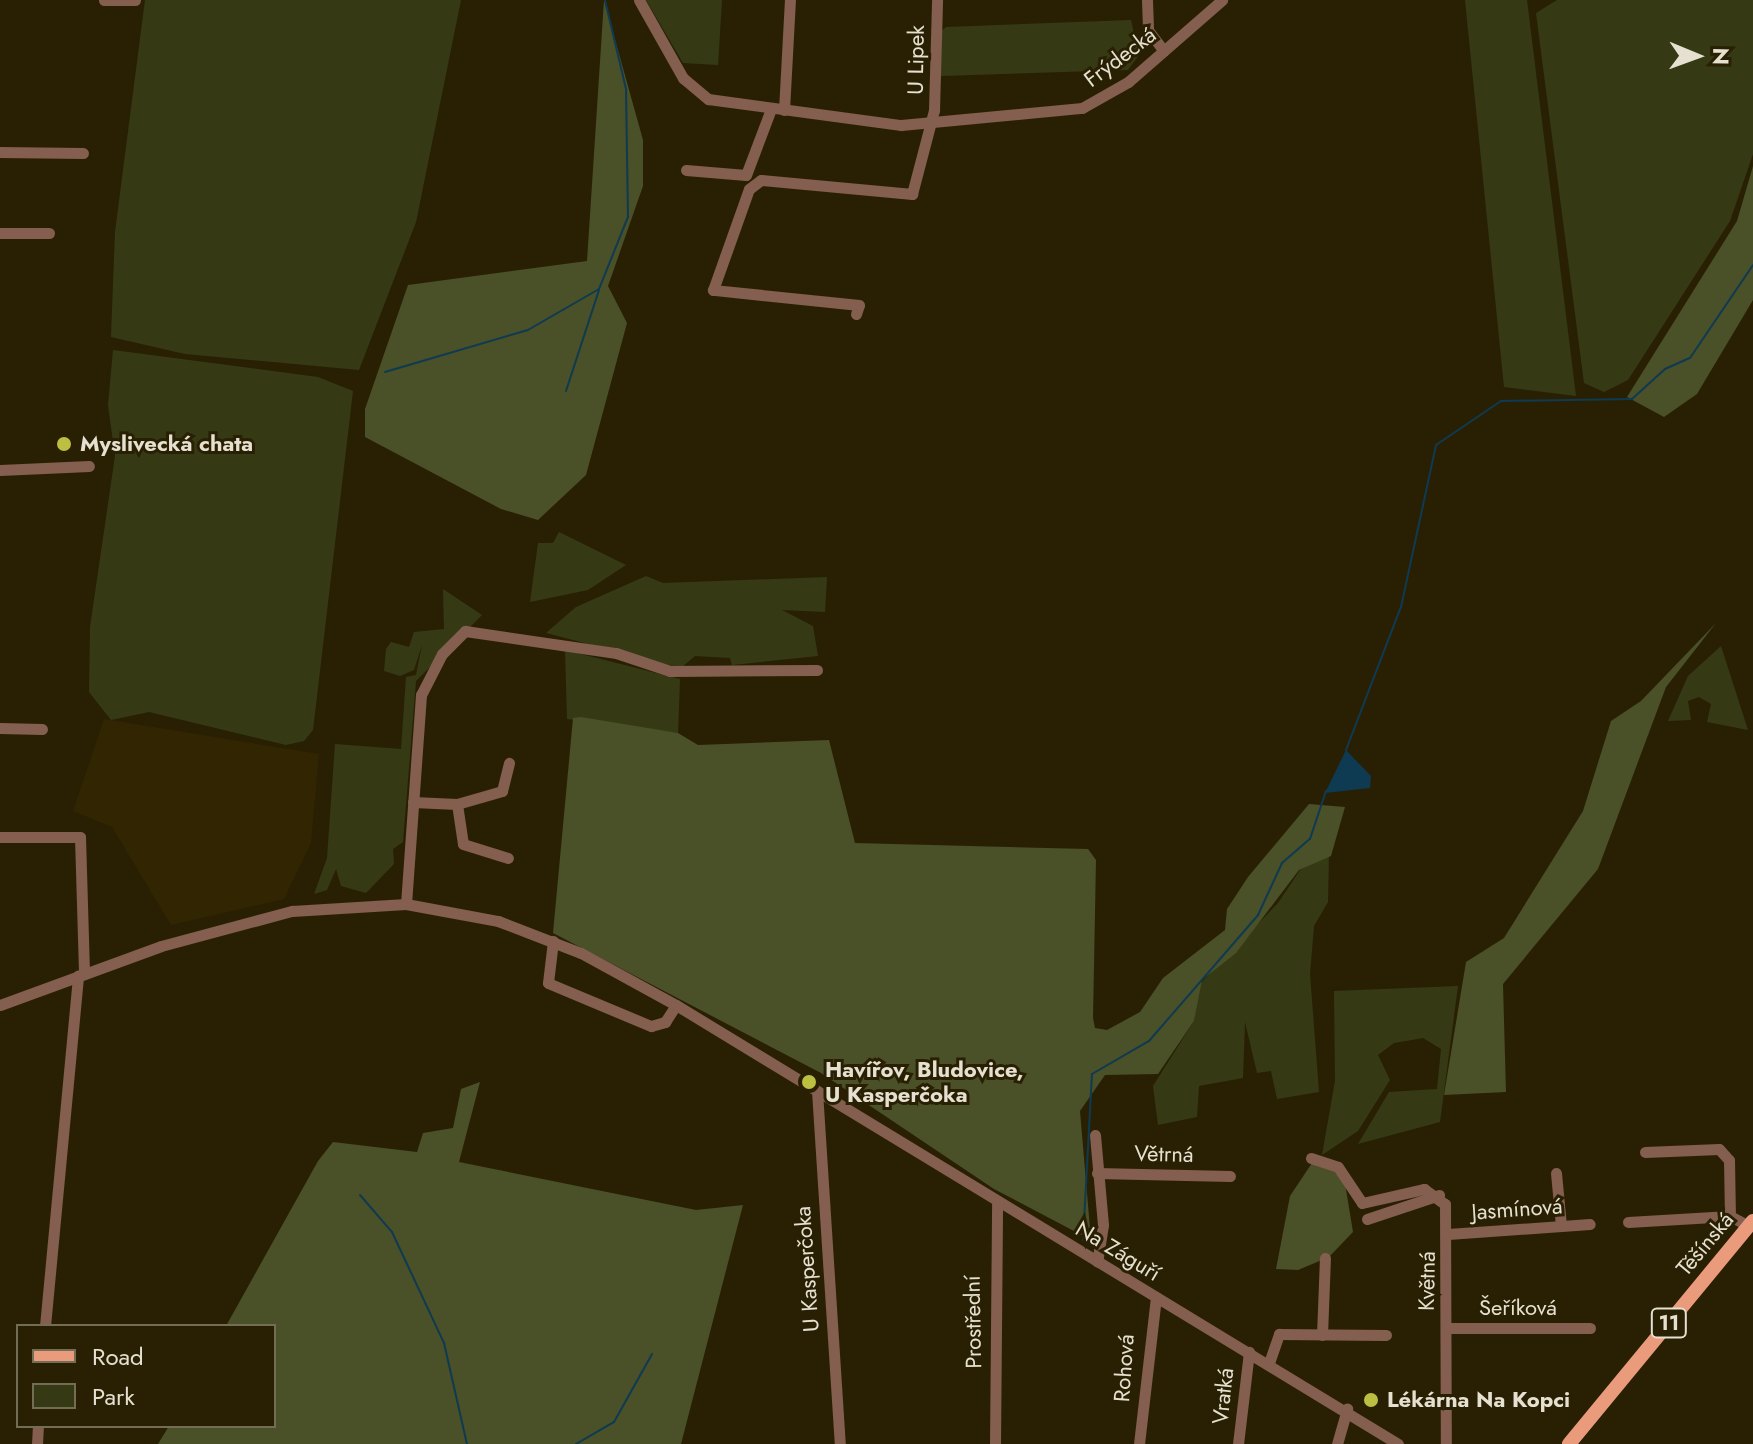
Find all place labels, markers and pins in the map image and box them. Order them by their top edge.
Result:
place label: Myslivecká chata [80,431,253,457]
marker: Myslivecká chata [55,435,73,453]
place label: Havířov, Bludovice, U Kasperčoka [825,1056,1024,1108]
marker: Havířov, Bludovice, U Kasperčoka [800,1073,818,1091]
place label: Lékárna Na Kopci [1387,1387,1570,1413]
marker: Lékárna Na Kopci [1362,1391,1380,1409]

